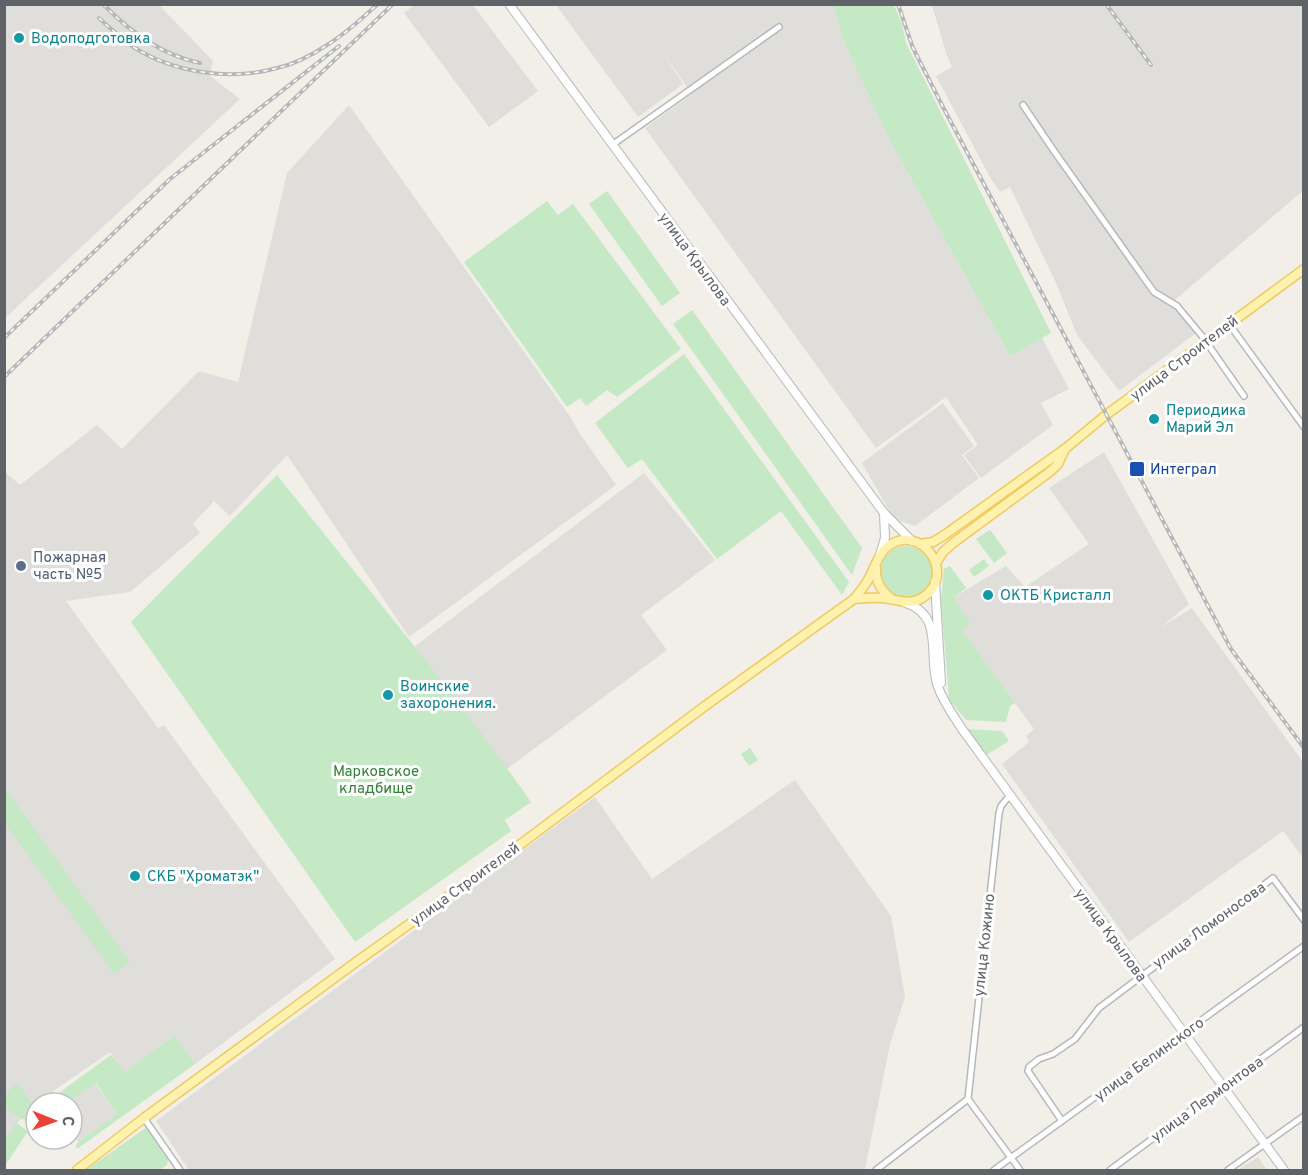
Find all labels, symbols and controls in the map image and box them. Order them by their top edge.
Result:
place label: Водоподготовка [31,30,150,49]
marker: Водоподготовка [12,31,26,45]
street label: улица Крылова [653,209,734,310]
street label: улица Строителей [1127,312,1243,406]
place label: Периодика Марий Эл [1166,402,1246,438]
marker: Периодика Марий Эл [1147,412,1161,426]
marker: Интеграл [1128,460,1146,478]
place label: Интеграл [1150,461,1217,480]
place label: Пожарная часть №5 [33,549,106,585]
marker: Пожарная часть №5 [14,559,28,573]
place label: ОКТБ Кристалл [1000,587,1111,606]
marker: ОКТБ Кристалл [981,588,995,602]
place label: Воинские захоронения. [400,678,496,714]
marker: Воинские захоронения. [381,688,395,702]
park label: Марковское кладбище [333,763,419,799]
street label: улица Строителей [408,839,524,931]
place label: СКБ "Хроматэк" [147,868,259,887]
marker: СКБ "Хроматэк" [128,869,142,883]
street label: улица Ломоносова [1150,879,1270,974]
street label: улица Крылова [1069,885,1150,986]
street label: улица Кожино [971,893,1000,998]
street label: улица Белинского [1091,1014,1209,1106]
street label: улица Лермонтова [1148,1053,1268,1147]
north arrow [24,1091,84,1151]
text: С [57,1116,77,1127]

